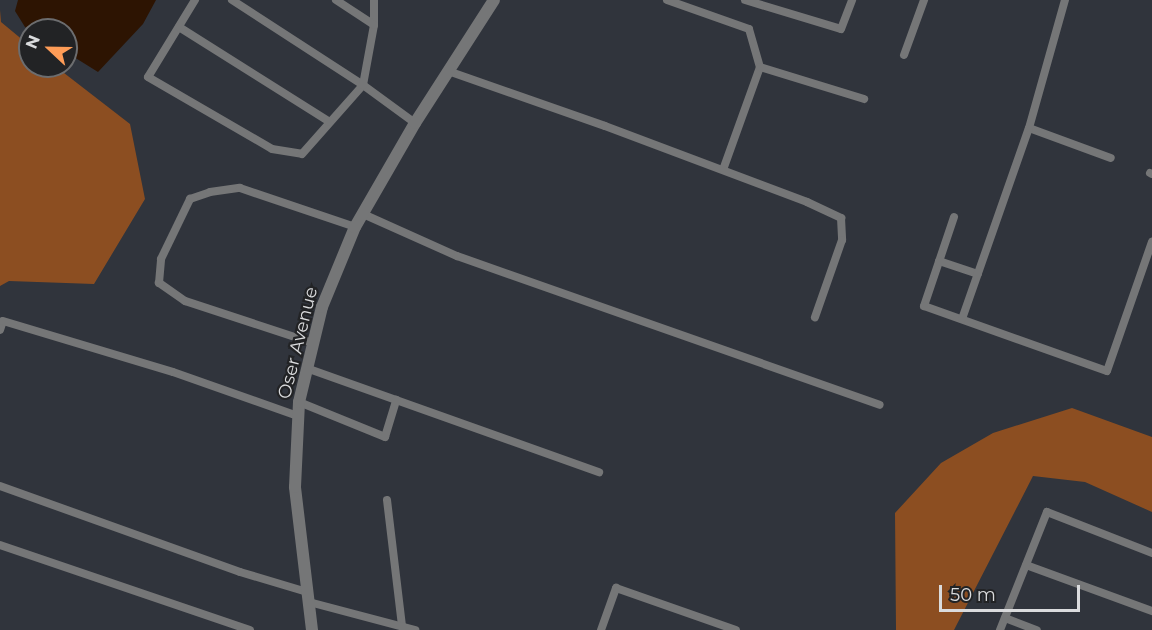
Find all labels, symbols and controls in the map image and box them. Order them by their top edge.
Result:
north arrow [18,18,78,78]
text: N [21,32,44,51]
street label: Oser Avenue [274,285,322,401]
scale bar [942,573,1083,611]
text: 50 m [950,584,996,606]

